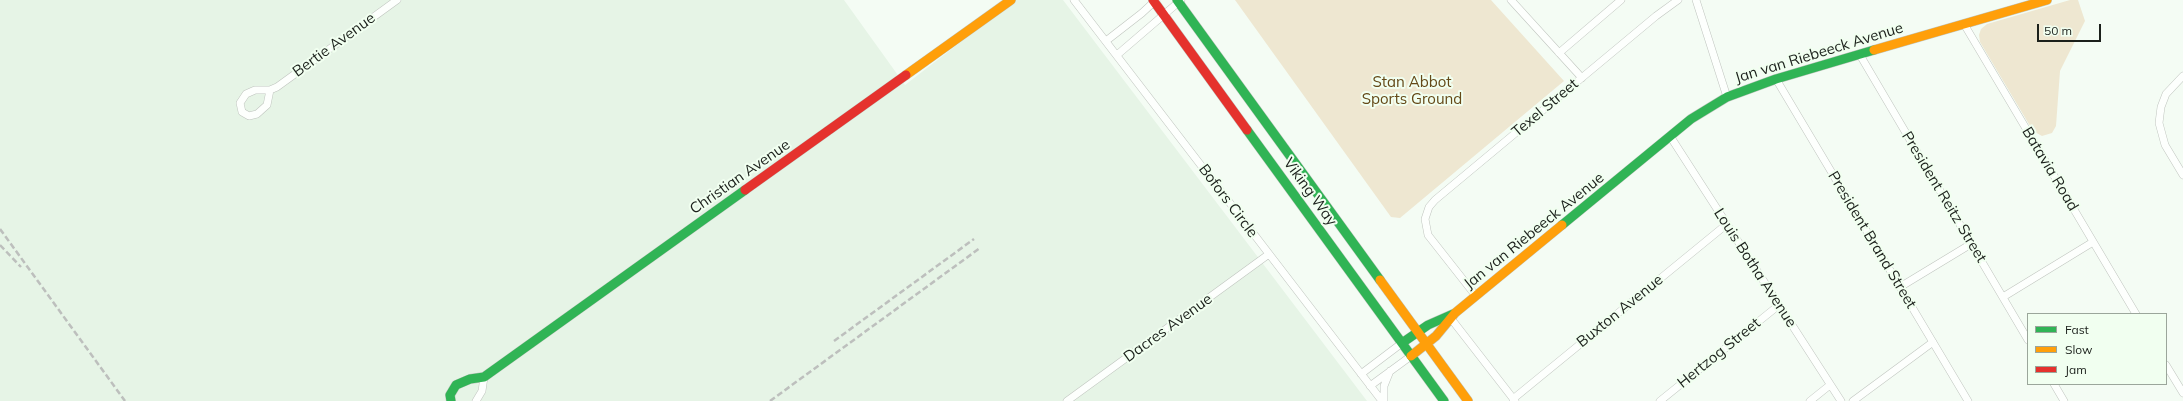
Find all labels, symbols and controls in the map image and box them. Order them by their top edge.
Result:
street label: Bertie Avenue [289,9,379,81]
scale bar [2039,16,2103,42]
street label: Jan van Riebeeck Avenue [1733,19,1905,87]
text: 50 m [2044,23,2072,38]
park label: Stan Abbot Sports Ground [1362,73,1462,108]
street label: Texel Street [1508,75,1582,141]
street label: Batavia Road [2018,124,2082,214]
street label: President Reitz Street [1898,128,1990,266]
street label: Christian Avenue [686,136,794,218]
street label: Viking Way [1279,154,1341,230]
street label: Bofors Circle [1195,161,1261,241]
street label: President Brand Street [1824,168,1920,312]
street label: Jan van Riebeeck Avenue [1460,169,1608,293]
street label: Louis Botha Avenue [1710,205,1800,331]
street label: Buxton Avenue [1573,271,1667,351]
street label: Dacres Avenue [1120,290,1216,366]
legend [2027,313,2167,385]
street label: Hertzog Street [1674,314,1764,392]
text: Fast [2065,322,2089,337]
text: Slow [2065,342,2093,357]
text: Jam [2065,362,2087,377]

